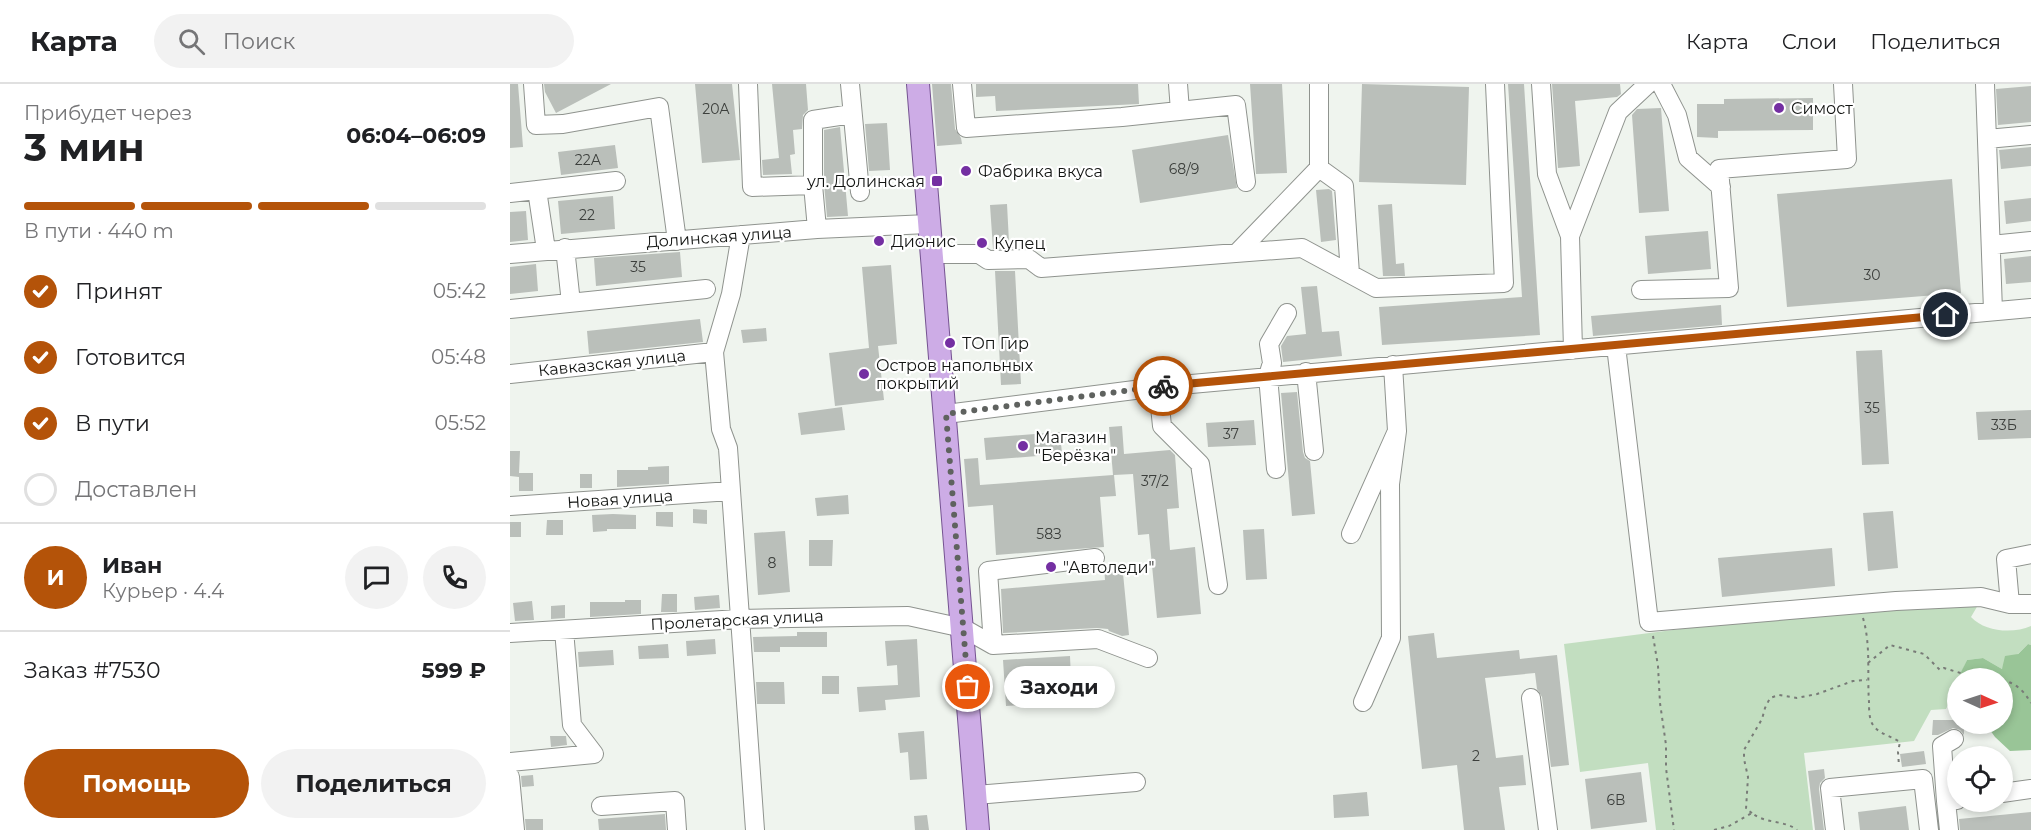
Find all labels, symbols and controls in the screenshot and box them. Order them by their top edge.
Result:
search box [154,14,574,68]
text: Карта [30,24,118,58]
icon: search [175,25,208,58]
text: Поиск [223,28,295,55]
text: Карта [1686,29,1749,54]
text: Слои [1782,29,1837,54]
text: Поделиться [1870,29,2001,54]
place label: Симост [1791,99,1853,118]
house number: 20А [702,100,730,118]
text: Прибудет через [24,101,192,125]
marker: Симост [1772,101,1786,115]
text: 06:04–06:09 [346,122,486,149]
text: 3 мин [24,123,145,171]
house number: 22А [575,151,602,169]
house number: 68/9 [1169,160,1199,178]
place label: Фабрика вкуса [978,162,1103,181]
marker: Фабрика вкуса [959,164,973,178]
place label: ул. Долинская [806,172,925,191]
marker: ул. Долинская [930,174,944,188]
house number: 22 [579,206,595,224]
text: В пути · 440 m [24,219,174,243]
street label: Долинская улица [646,222,792,252]
place label: Дионис [891,232,956,251]
marker: Дионис [872,234,886,248]
place label: Купец [994,234,1045,253]
marker: Купец [975,236,989,250]
house number: 35 [630,258,646,276]
house number: 30 [1863,266,1881,284]
icon: check [24,275,57,308]
text: Принят [75,278,162,305]
text: 05:42 [433,279,486,303]
pin [1920,289,1971,340]
icon: home [1929,298,1962,331]
place label: ТОп Гир [962,334,1029,353]
marker: ТОп Гир [943,336,957,350]
icon: check [24,341,57,374]
text: Готовится [75,344,186,371]
text: 05:48 [431,345,486,369]
street label: Кавказская улица [537,346,687,380]
place label: Остров напольных покрытий [876,356,1034,393]
courier [1133,356,1193,416]
marker: Остров напольных покрытий [857,367,871,381]
icon: bike [1147,370,1180,403]
house number: 35 [1864,399,1880,417]
icon: check [24,407,57,440]
text: В пути [75,410,150,437]
text: 05:52 [435,411,486,435]
house number: 33Б [1991,416,2017,434]
house number: 37 [1223,425,1239,443]
place label: Магазин "Берёзка" [1035,428,1116,465]
marker: Магазин "Берёзка" [1016,439,1030,453]
house number: 37/2 [1141,472,1169,490]
text: Доставлен [75,476,197,503]
street label: Новая улица [566,486,674,512]
house number: 58З [1036,525,1062,543]
button: chat [345,546,408,609]
button: phone [423,546,486,609]
text: Иван [102,552,162,579]
house number: 8 [768,554,777,572]
place label: "Автоледи" [1063,558,1154,577]
marker: "Автоледи" [1044,560,1058,574]
text: И [46,564,65,591]
text: Курьер · 4.4 [102,579,224,603]
street label: Пролетарская улица [650,606,824,634]
text: Заказ #7530 [24,657,161,684]
text: 599 ₽ [422,657,486,684]
pin [942,661,993,712]
callout: Заходи [1004,666,1115,708]
north arrow [1947,668,2013,734]
map controls [1947,668,2013,812]
icon: bag [951,670,984,703]
text: Заходи [1021,675,1098,699]
button: locate [1947,746,2013,812]
house number: 2 [1472,747,1480,765]
button: Помощь [24,749,249,818]
button: Поделиться [261,749,486,818]
house number: 6В [1606,791,1626,809]

